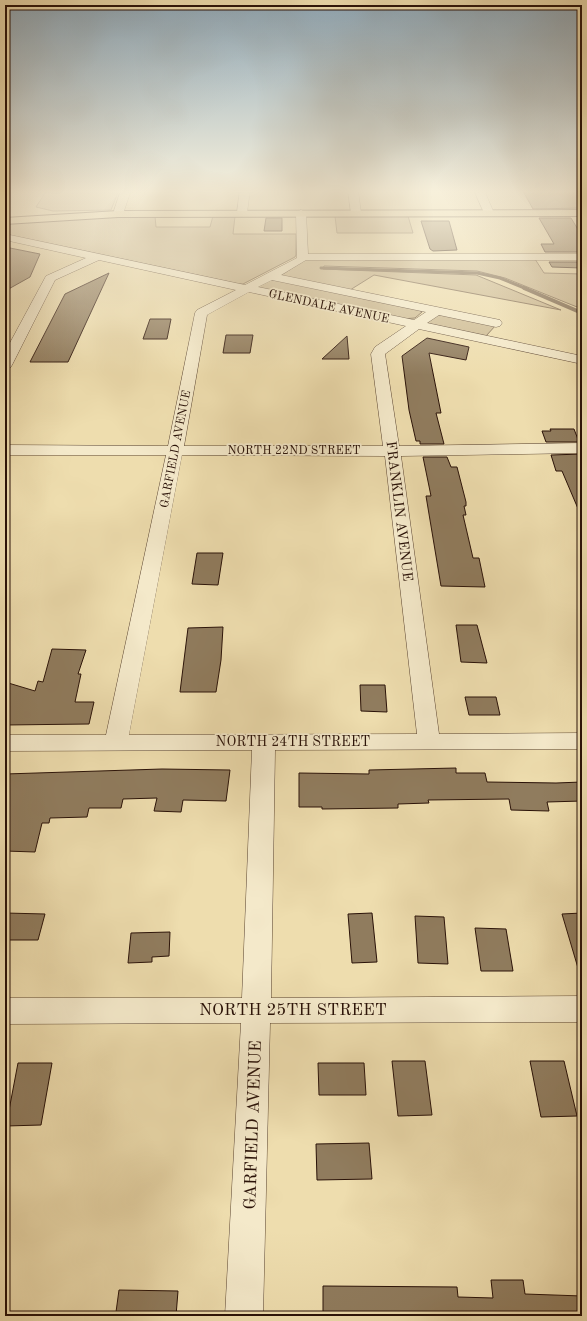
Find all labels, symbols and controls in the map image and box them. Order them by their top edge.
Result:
street label: GLENDALE AVENUE [267,288,390,326]
street label: GARFIELD AVENUE [159,389,193,509]
street label: FRANKLIN AVENUE [383,440,415,582]
street label: NORTH 22ND STREET [227,445,361,457]
street label: NORTH 24TH STREET [216,735,370,749]
street label: NORTH 25TH STREET [199,1002,387,1019]
street label: GARFIELD AVENUE [242,1040,265,1210]

